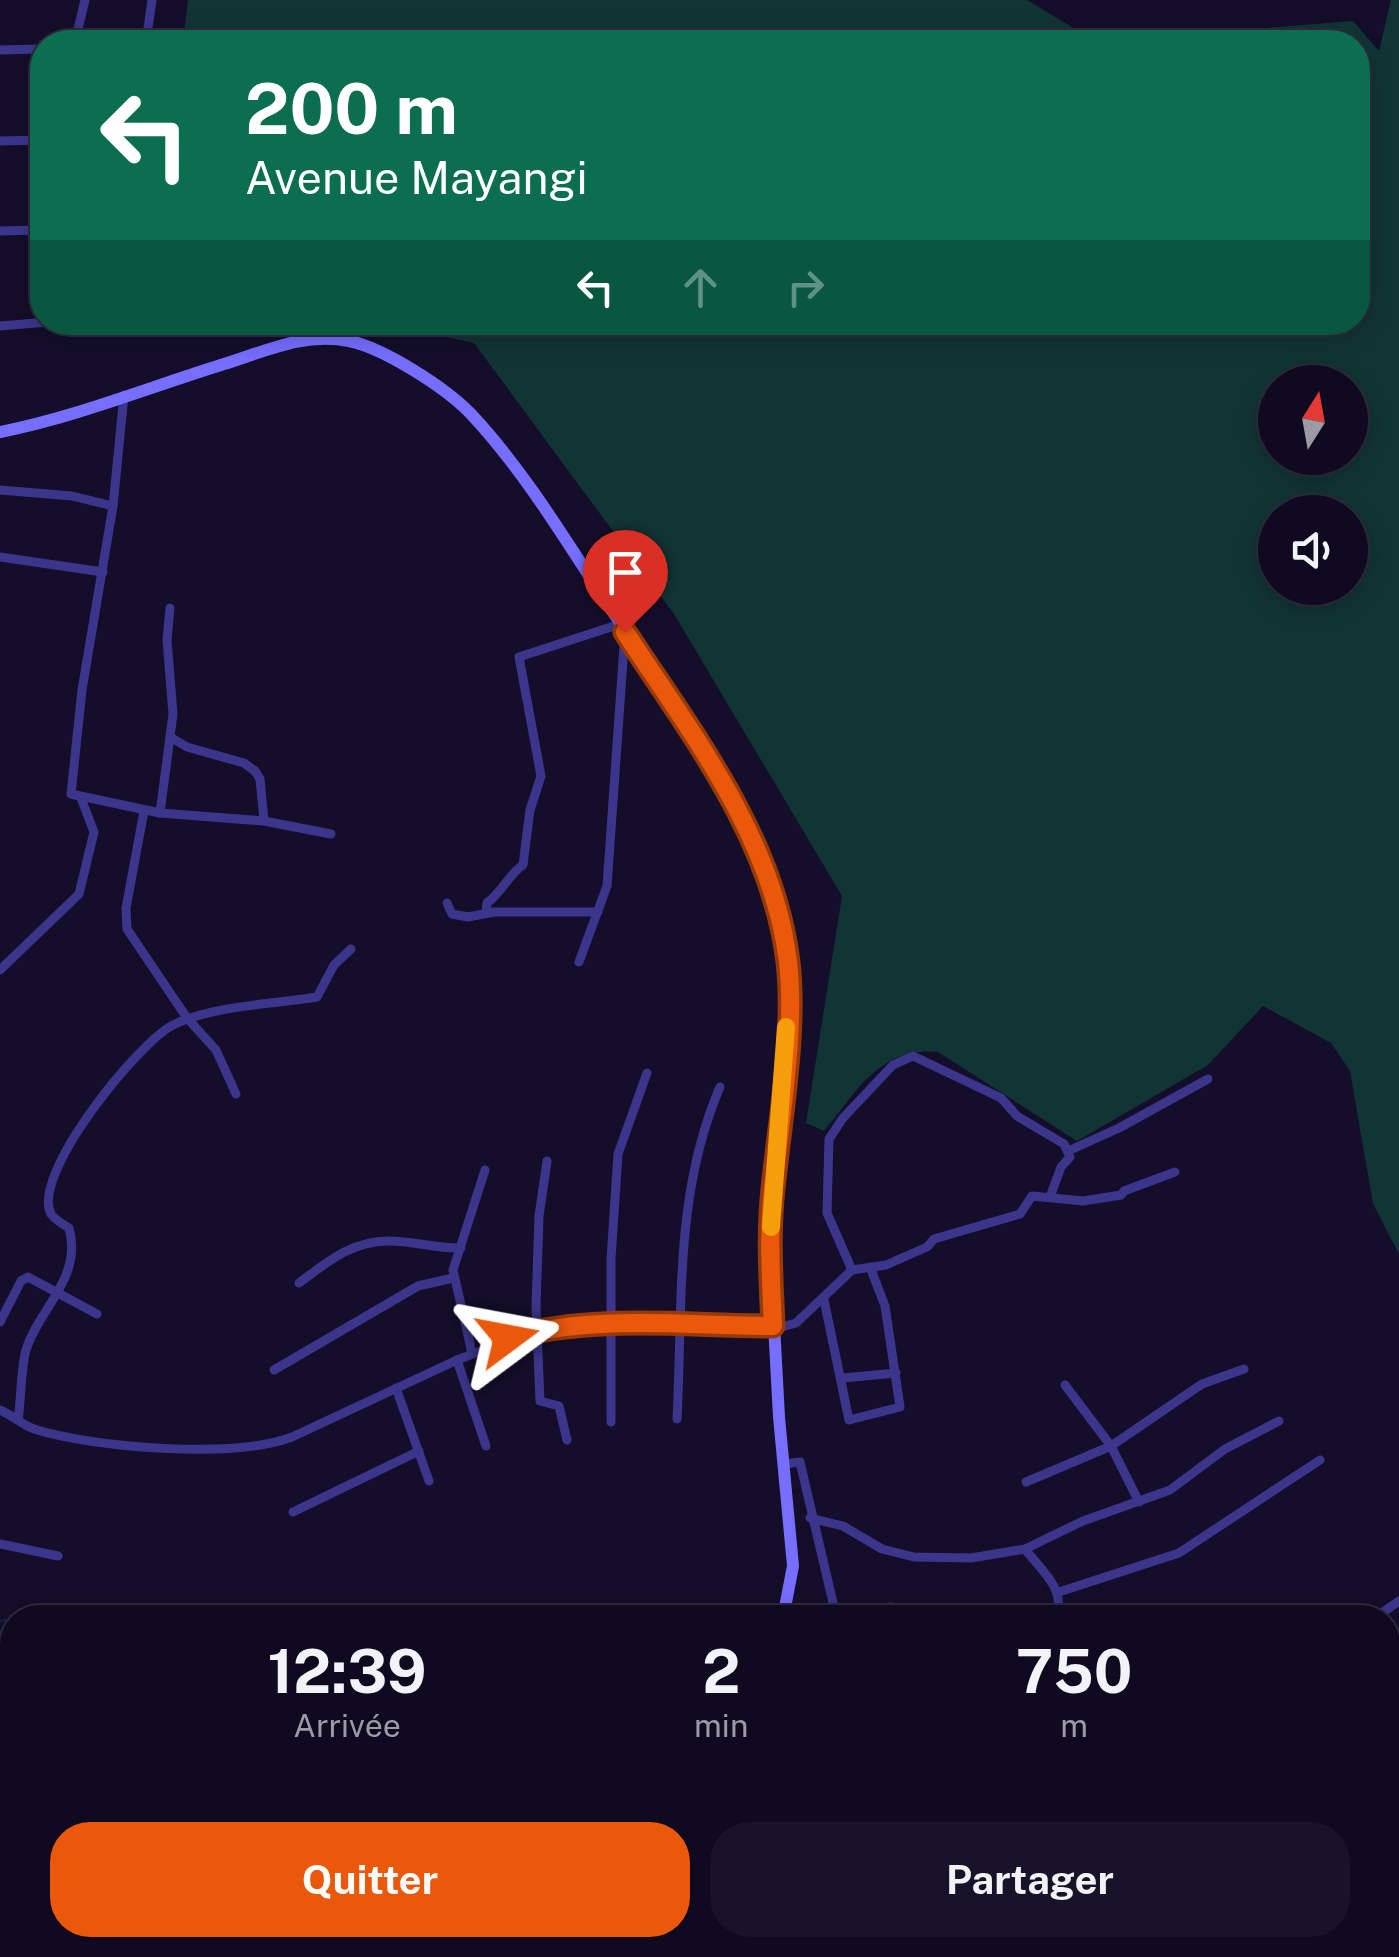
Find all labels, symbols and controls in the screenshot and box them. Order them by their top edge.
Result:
text: 200 m [245,67,458,150]
icon: left [80,70,210,200]
text: Avenue Mayangi [245,151,588,204]
icon: left [568,260,623,315]
icon: ahead [673,260,728,315]
icon: right [778,260,833,315]
north arrow [1258,365,1368,475]
map controls [1258,365,1368,605]
button: sound [1258,495,1368,605]
pin [583,530,668,633]
icon: arrive [598,545,653,600]
position arrow [456,1286,560,1390]
text: 12:39 [267,1636,427,1707]
text: 2 [702,1636,740,1707]
text: 750 [1016,1636,1133,1707]
text: Arrivée [293,1707,401,1744]
text: min [694,1707,748,1744]
text: m [1060,1707,1088,1744]
button: Quitter [50,1822,690,1937]
button: Partager [710,1822,1350,1937]

